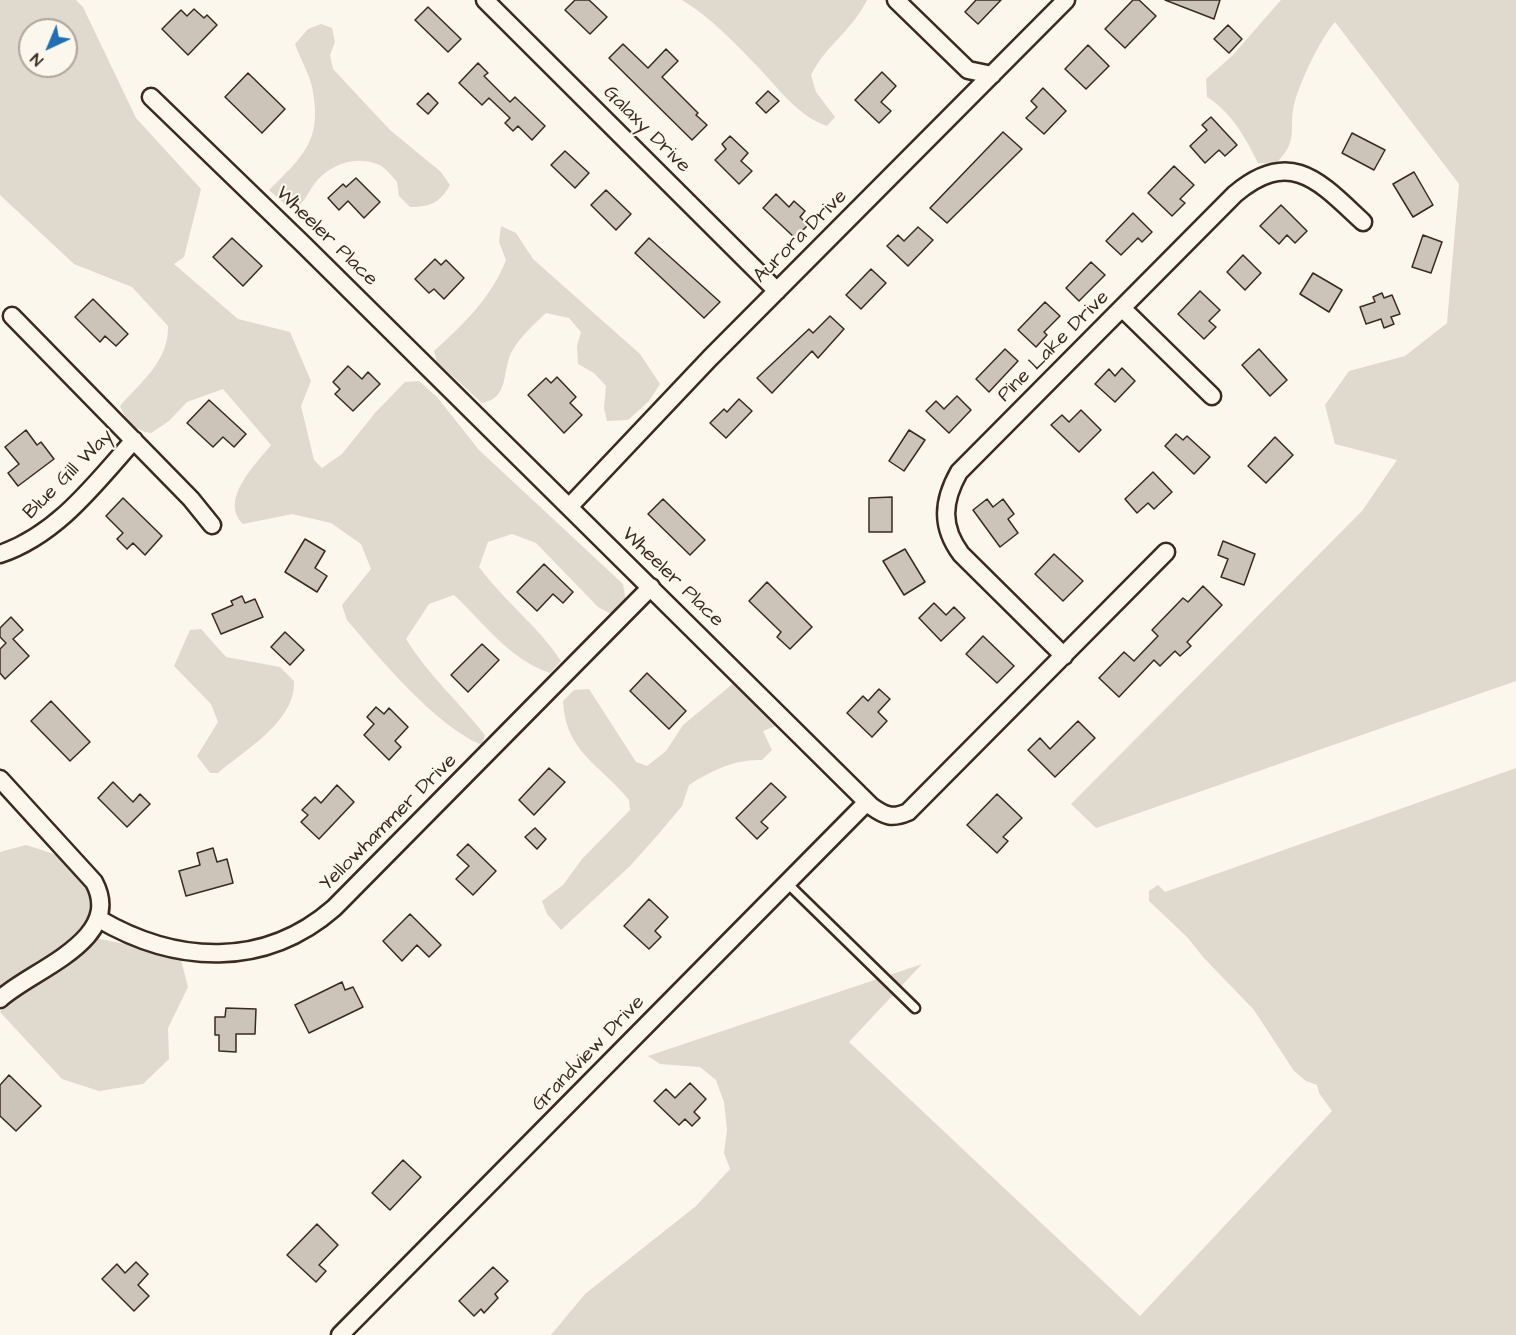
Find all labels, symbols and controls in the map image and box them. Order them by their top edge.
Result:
north arrow [18,18,78,78]
text: N [26,48,48,71]
street label: Galaxy Drive [597,81,695,179]
street label: Wheeler Place [270,182,382,292]
street label: Aurora Drive [749,185,853,289]
street label: Pine Lake Drive [993,286,1115,408]
street label: Blue Gill Way [19,425,119,525]
street label: Wheeler Place [616,523,728,633]
street label: Yellowhammer Drive [315,749,463,897]
street label: Grandview Drive [528,991,650,1117]

